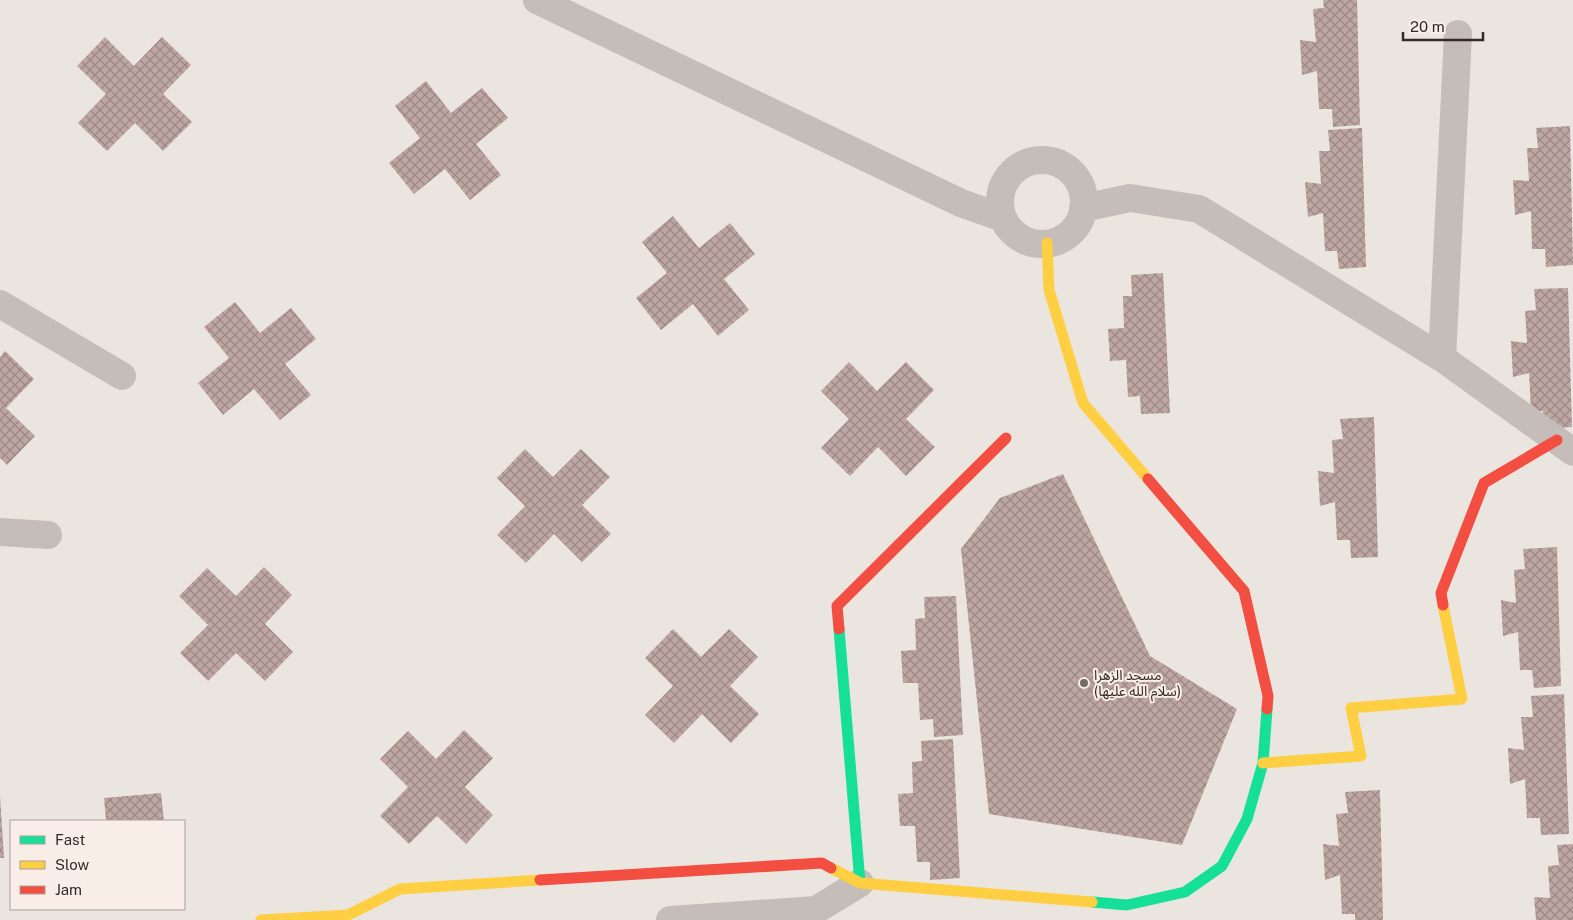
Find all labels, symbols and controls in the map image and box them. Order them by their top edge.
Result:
scale bar [1403,10,1483,42]
text: 20 m [1410,18,1445,35]
place label: مسجد الزهرا (سلام الله علیها) [1094,667,1181,702]
marker: مسجد الزهرا (سلام الله علیها) [1078,677,1090,689]
legend [10,820,185,910]
text: Fast [55,831,85,848]
text: Slow [55,856,90,873]
text: Jam [55,881,82,898]

